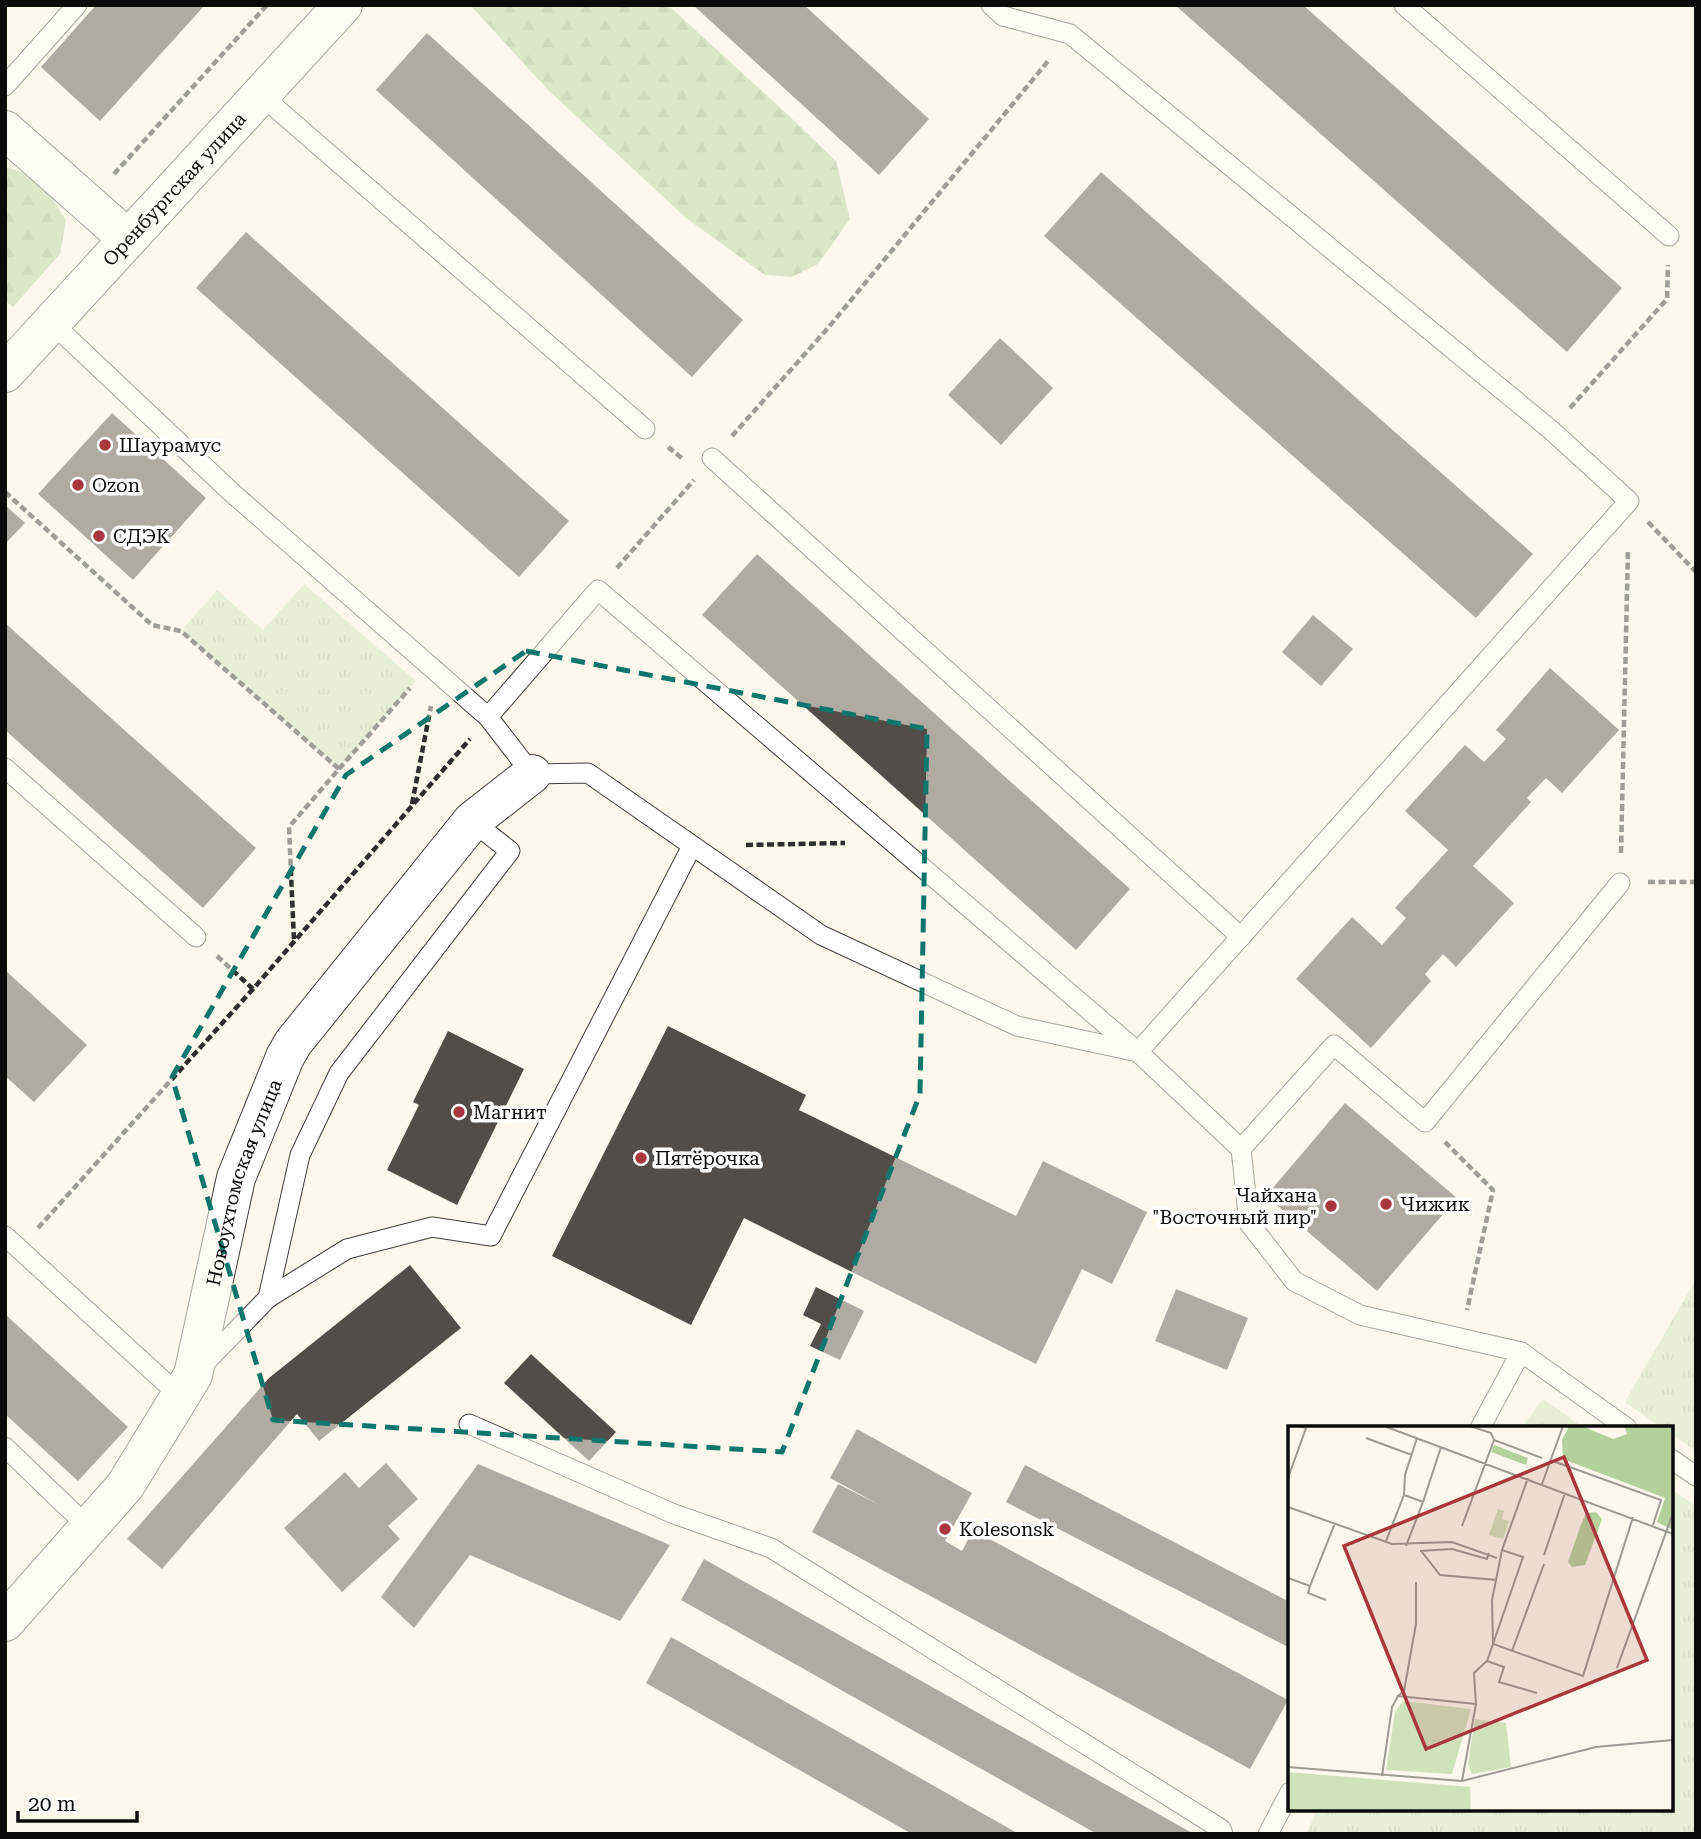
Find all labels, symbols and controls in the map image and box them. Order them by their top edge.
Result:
street label: Оренбургская улица [98,107,251,271]
place label: Шаурамус [119,434,221,457]
marker: Шаурамус [97,437,113,453]
place label: Ozon [92,474,140,497]
marker: Ozon [70,477,86,493]
place label: СДЭК [113,525,170,548]
marker: СДЭК [91,528,107,544]
street label: Новоухтомская улица [202,1075,287,1288]
place label: Магнит [473,1101,547,1124]
marker: Магнит [451,1104,467,1120]
place label: Пятёрочка [655,1147,760,1170]
marker: Пятёрочка [633,1150,649,1166]
place label: Чайхана "Восточный пир" [1152,1184,1318,1229]
place label: Чижик [1400,1193,1470,1216]
marker: Чижик [1378,1196,1394,1212]
marker: Чайхана "Восточный пир" [1323,1198,1339,1214]
inset map [1288,1426,1673,1811]
place label: Kolesonsk [959,1518,1054,1541]
marker: Kolesonsk [937,1521,953,1537]
scale bar [18,1780,136,1824]
text: 20 m [28,1792,76,1816]

